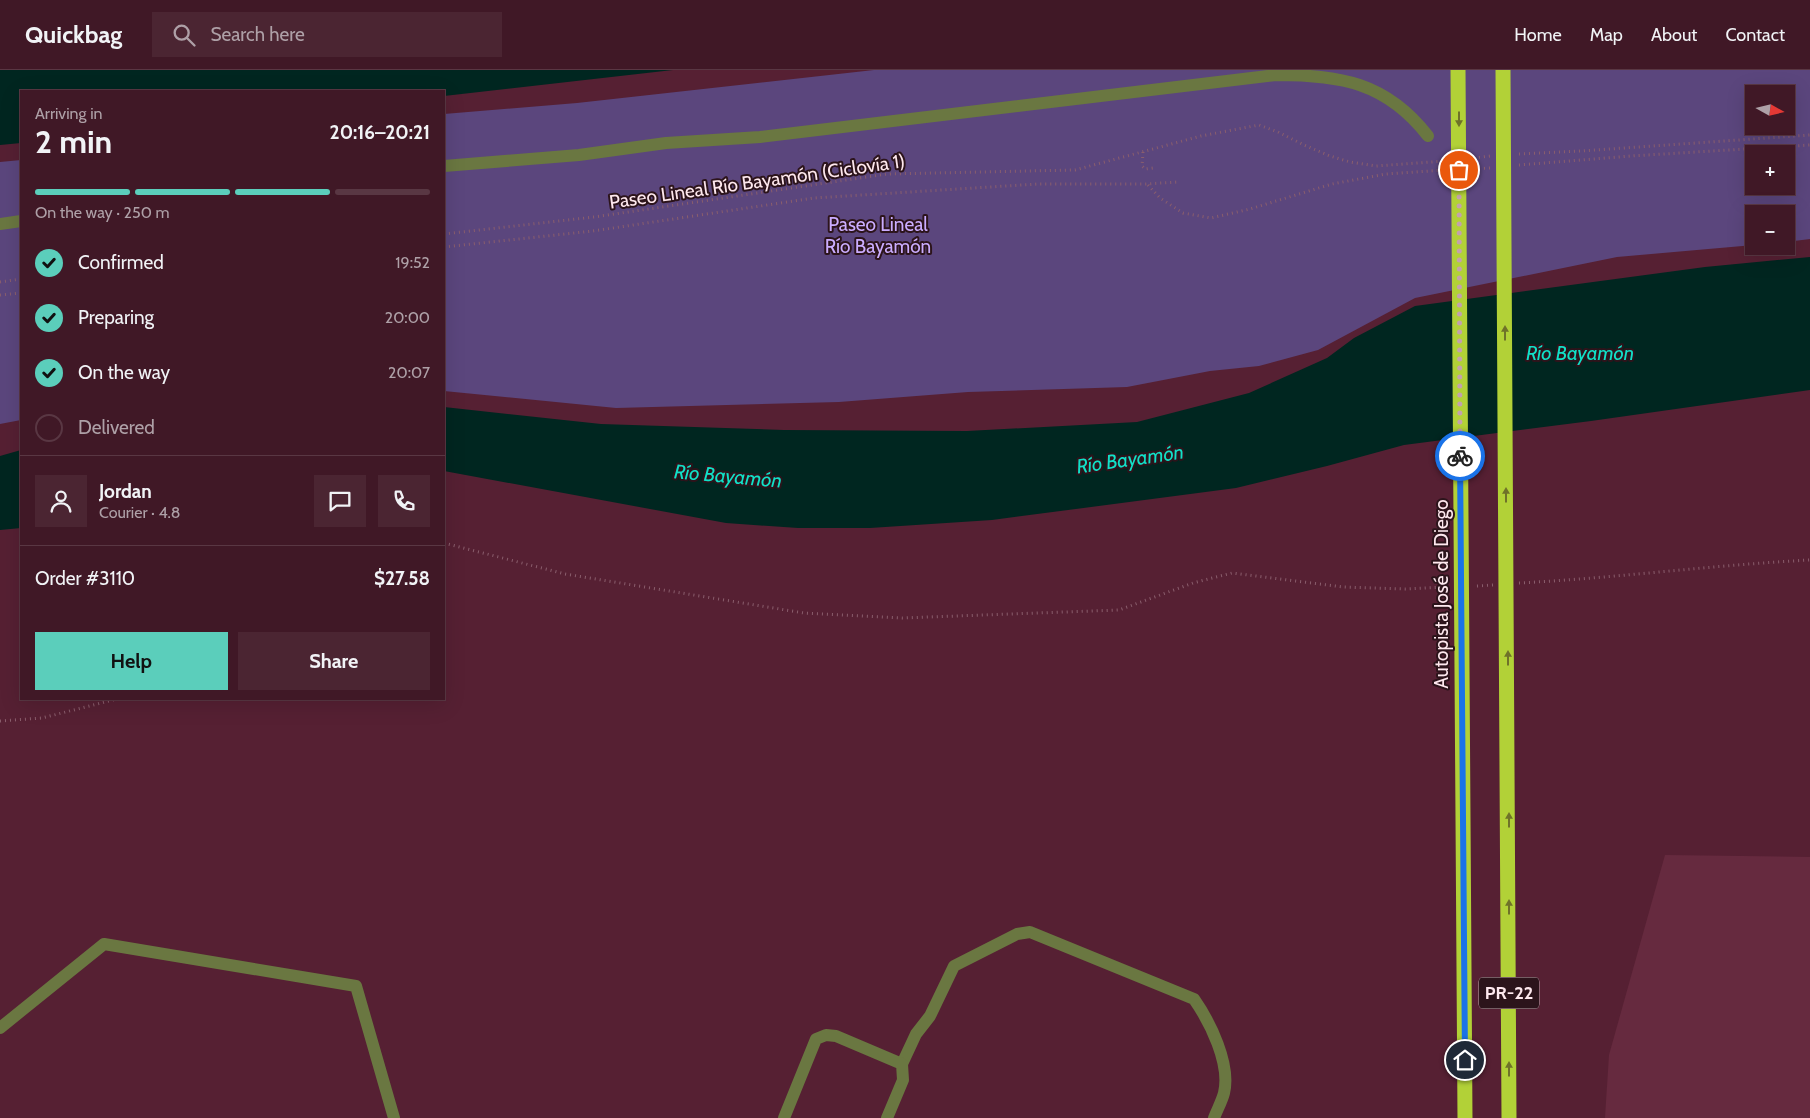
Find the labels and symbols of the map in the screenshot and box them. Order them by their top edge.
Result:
north arrow [1745,85,1795,135]
one-way arrow [1455,111,1463,127]
street label: Paseo Lineal Río Bayamón (Ciclovía 1) [608,149,906,214]
pin [1438,149,1480,191]
park label: Paseo Lineal Río Bayamón [825,213,931,258]
one-way arrow [1501,324,1509,340]
water label: Río Bayamón [1526,341,1634,365]
courier [1435,431,1485,481]
water label: Río Bayamón [1075,440,1185,478]
water label: Río Bayamón [673,459,783,493]
one-way arrow [1502,487,1510,503]
street label: Autopista José de Diego [1430,499,1453,689]
one-way arrow [1504,649,1512,665]
one-way arrow [1505,812,1513,828]
one-way arrow [1505,899,1513,915]
road number: PR-22 [1479,978,1539,1008]
pin [1444,1039,1486,1081]
one-way arrow [1505,1061,1513,1077]

